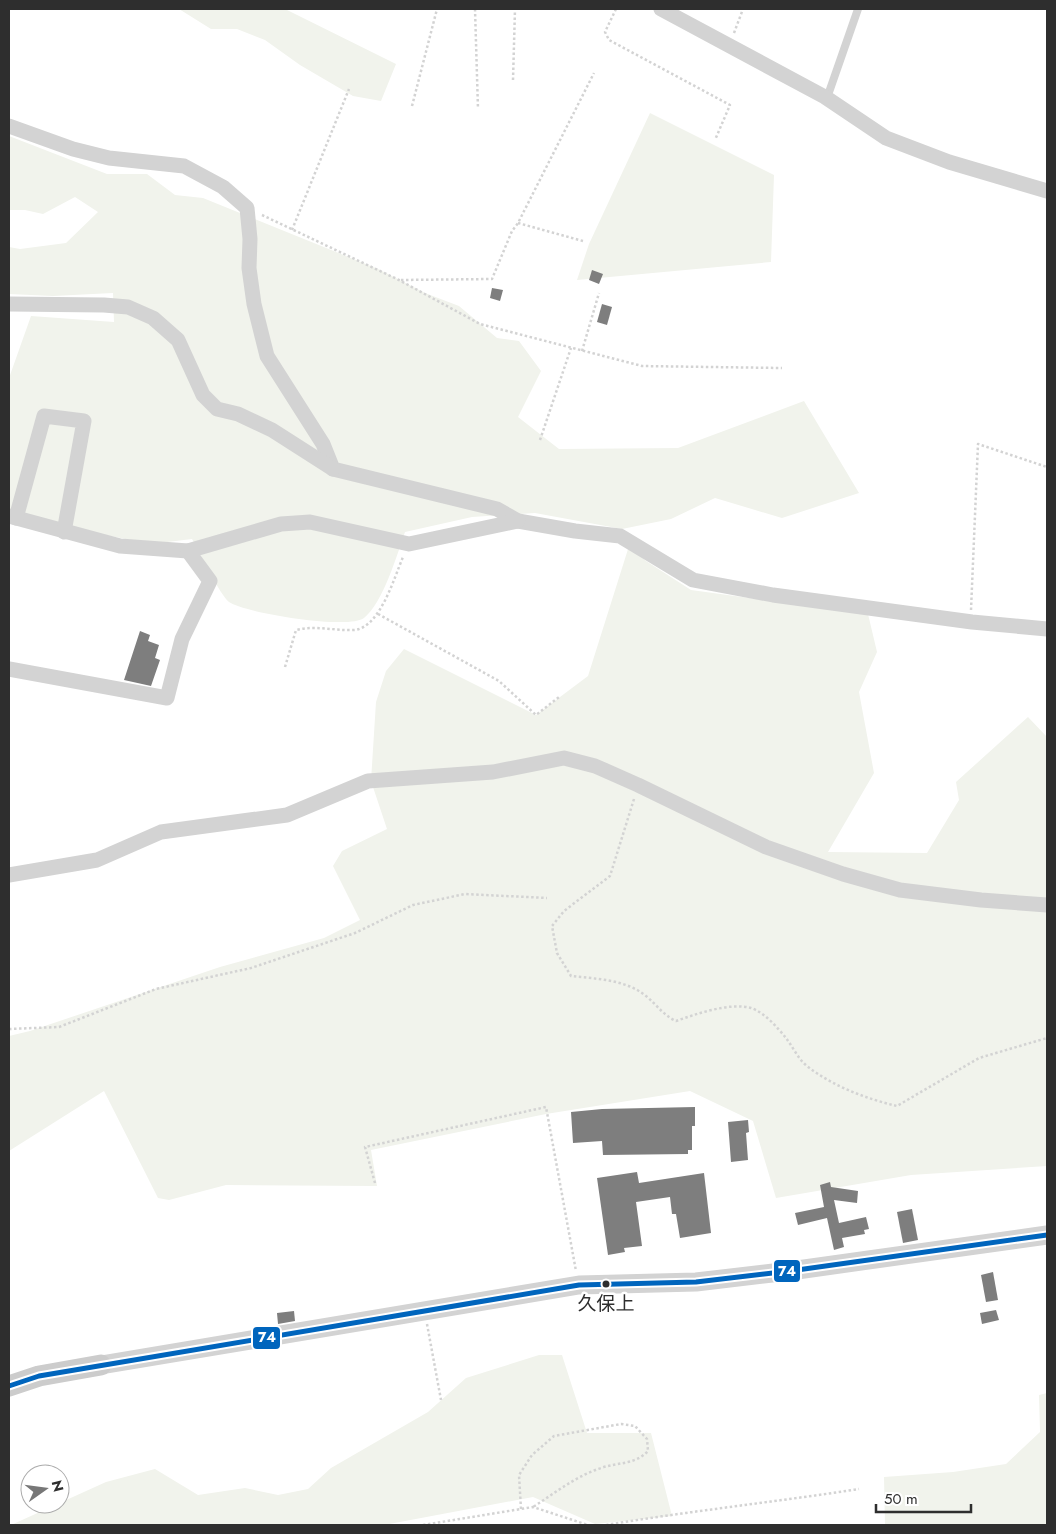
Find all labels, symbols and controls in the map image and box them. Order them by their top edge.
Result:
line badge: 74 [773,1259,801,1283]
text: 74 [778,1261,796,1281]
marker: 久保上 [601,1279,611,1289]
place label: 久保上 [577,1290,635,1317]
line badge: 74 [252,1326,281,1350]
text: 74 [258,1327,276,1347]
north arrow [20,1464,70,1514]
text: N [47,1478,69,1494]
scale bar [876,1482,971,1514]
text: 50 m [884,1488,918,1510]

